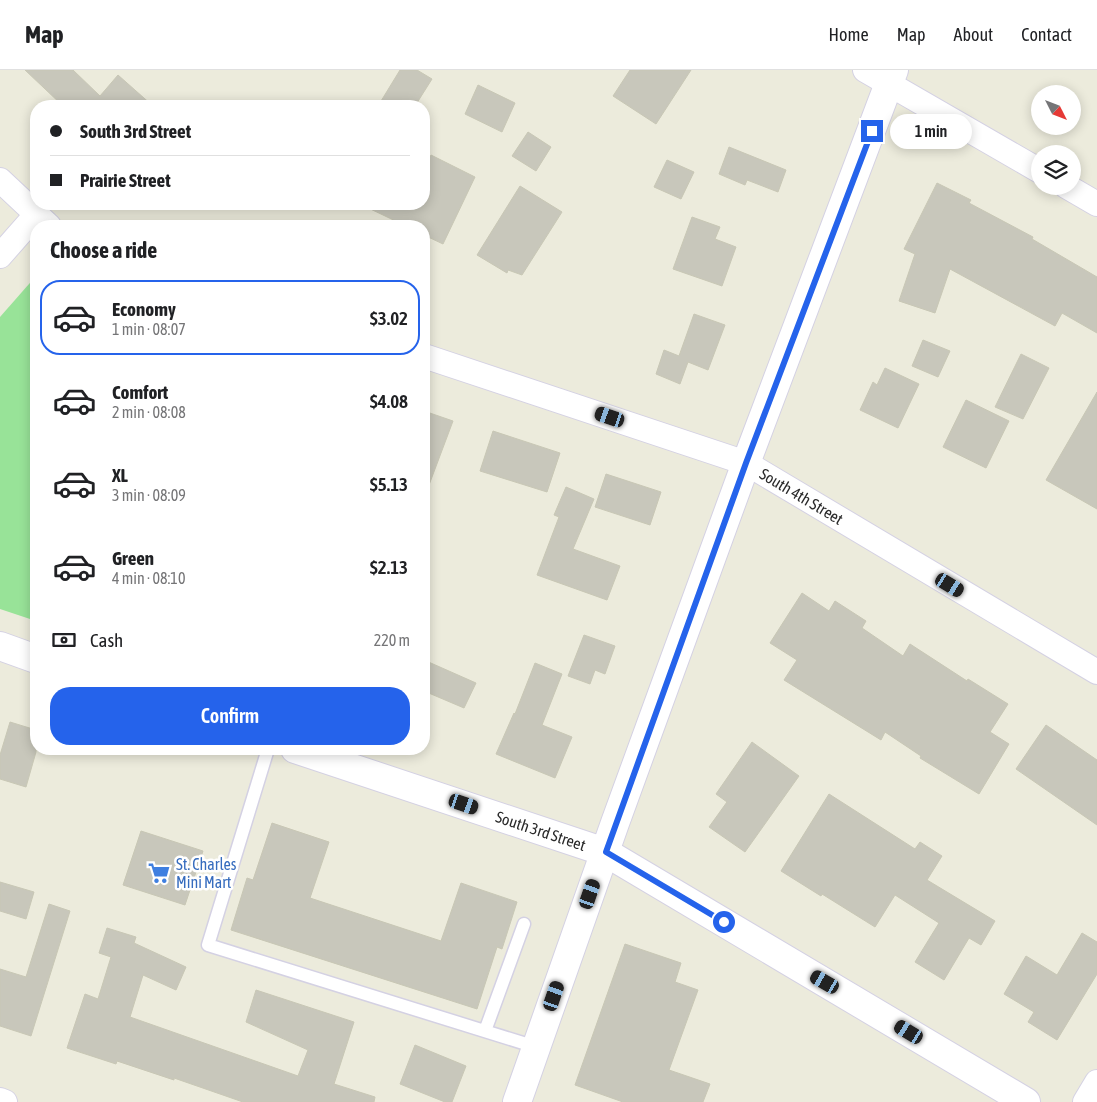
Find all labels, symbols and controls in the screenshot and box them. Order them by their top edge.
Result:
text: Map [25,21,64,48]
text: Home [829,24,869,45]
text: Map [897,24,926,45]
text: About [954,24,993,45]
text: Contact [1021,24,1072,45]
north arrow [1031,85,1081,135]
map controls [1031,85,1081,195]
callout: 1 min [890,114,972,148]
text: South 3rd Street [80,120,191,142]
route end [861,120,883,142]
text: 1 min [915,122,947,140]
button: layers [1031,145,1081,195]
text: Prairie Street [80,169,171,191]
text: Choose a ride [50,237,157,263]
icon: car [52,295,97,340]
text: Economy [112,298,176,320]
text: $3.02 [370,307,408,329]
text: 1 min · 08:07 [112,320,186,338]
icon: car [52,378,97,423]
text: Comfort [112,381,168,403]
text: $4.08 [370,390,408,412]
text: 2 min · 08:08 [112,403,186,421]
car [593,405,626,429]
icon: car [52,461,97,506]
text: XL [112,464,128,486]
street label: South 4th Street [757,464,847,528]
text: $5.13 [370,473,408,495]
text: 3 min · 08:09 [112,486,186,504]
icon: car [52,544,97,589]
text: Green [112,547,154,569]
text: $2.13 [370,556,408,578]
text: 4 min · 08:10 [112,569,185,587]
car [933,571,966,599]
icon: cash [50,626,78,654]
text: Cash [90,629,123,651]
text: 220 m [374,631,410,649]
button: Confirm [50,687,410,745]
car [447,792,480,816]
street label: South 3rd Street [493,807,588,854]
place label: St. Charles Mini Mart [176,855,237,891]
supermarket icon: St. Charles Mini Mart [146,860,172,886]
car [578,877,601,911]
route start [713,911,735,933]
car [808,968,841,996]
car [542,979,565,1013]
car [892,1018,925,1046]

